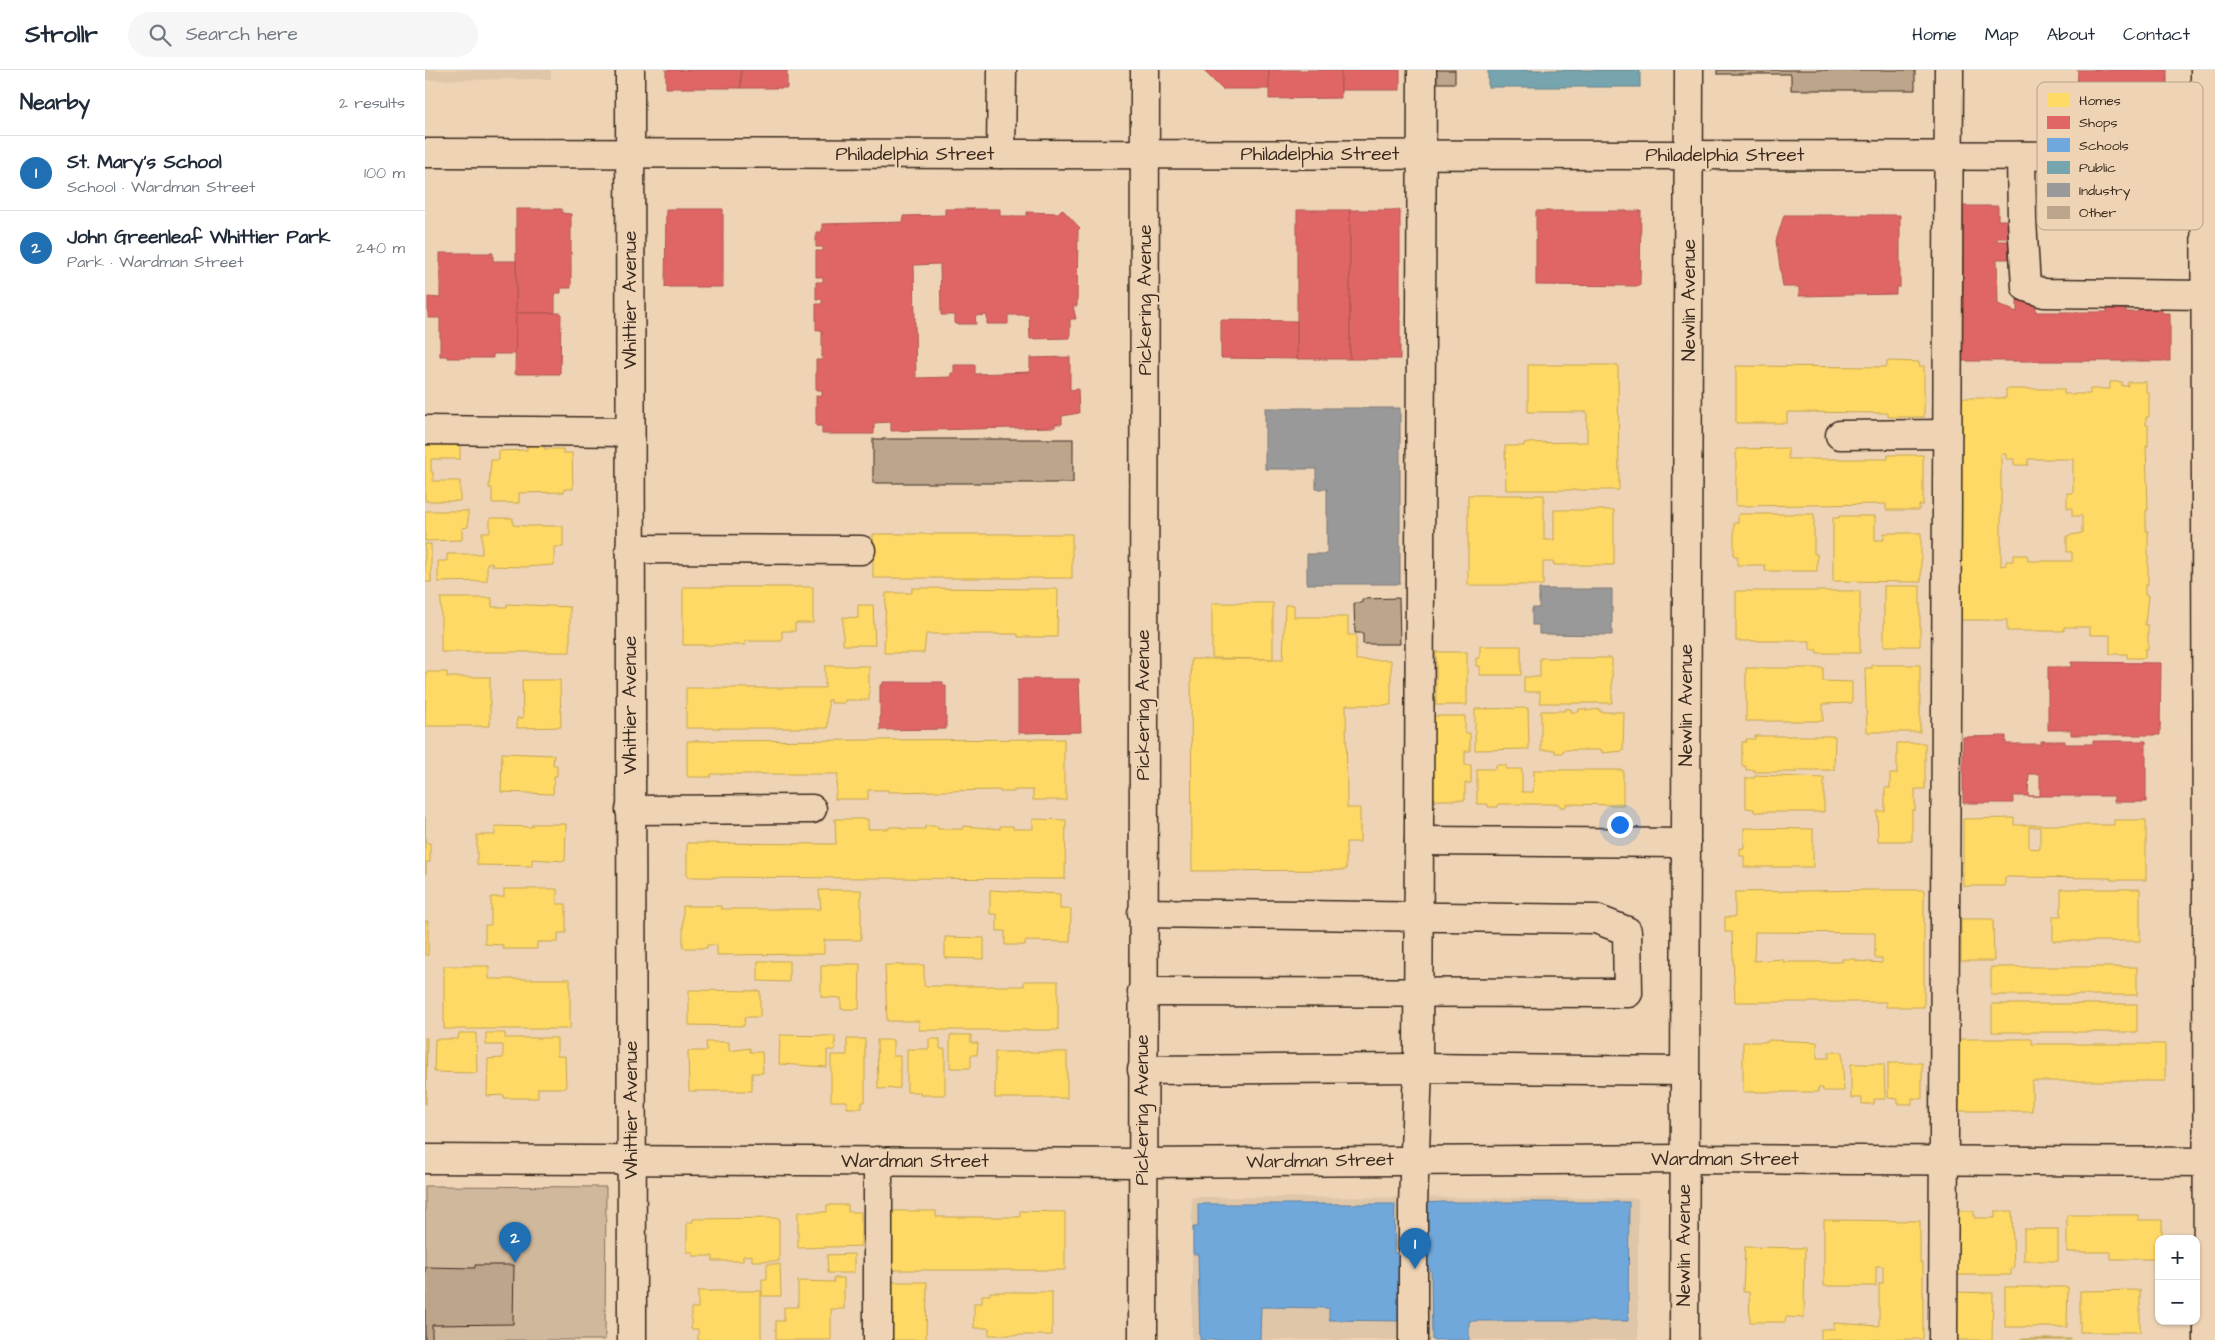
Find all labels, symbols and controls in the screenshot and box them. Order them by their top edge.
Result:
search box [128,12,478,57]
text: Strollr [25,18,98,52]
icon: search [146,21,174,49]
text: Search here [186,21,298,48]
text: Home [1912,22,1957,47]
text: Map [1985,22,2019,47]
text: About [2047,22,2095,47]
text: Contact [2123,22,2190,47]
legend [2037,82,2203,230]
text: Nearby [20,88,90,117]
text: Homes [2079,91,2121,111]
text: 2 results [339,92,405,114]
text: Shops [2079,113,2118,133]
text: Schools [2079,136,2129,156]
street label: Philadelphia Street [836,141,995,168]
street label: Philadelphia Street [1241,141,1400,168]
street label: Philadelphia Street [1646,142,1805,169]
text: St. Mary's School [67,149,222,176]
text: Public [2079,158,2116,178]
text: 1 [35,162,37,184]
text: 100 m [364,162,405,184]
text: School · Wardman Street [67,176,255,198]
text: Industry [2079,181,2131,201]
text: Other [2079,203,2117,223]
text: John Greenleaf Whittier Park [67,224,330,251]
street label: Pickering Avenue [1132,225,1160,375]
street label: Whittier Avenue [617,231,644,369]
text: 2 [31,237,41,259]
text: 240 m [356,237,405,259]
street label: Newlin Avenue [1676,239,1703,361]
text: Park · Wardman Street [67,251,244,273]
street label: Pickering Avenue [1130,630,1158,780]
street label: Whittier Avenue [617,636,644,774]
street label: Newlin Avenue [1673,644,1700,766]
your location [1607,812,1633,838]
street label: Pickering Avenue [1129,1035,1157,1185]
street label: Whittier Avenue [618,1041,645,1179]
street label: Wardman Street [1246,1146,1395,1176]
street label: Wardman Street [1651,1146,1799,1173]
street label: Wardman Street [841,1148,989,1175]
street label: Newlin Avenue [1671,1184,1698,1306]
pin: 2 [499,1222,531,1263]
pin: 1 [1399,1228,1431,1269]
map controls [2155,1235,2200,1325]
button: + [2155,1235,2200,1280]
button: − [2155,1280,2200,1325]

